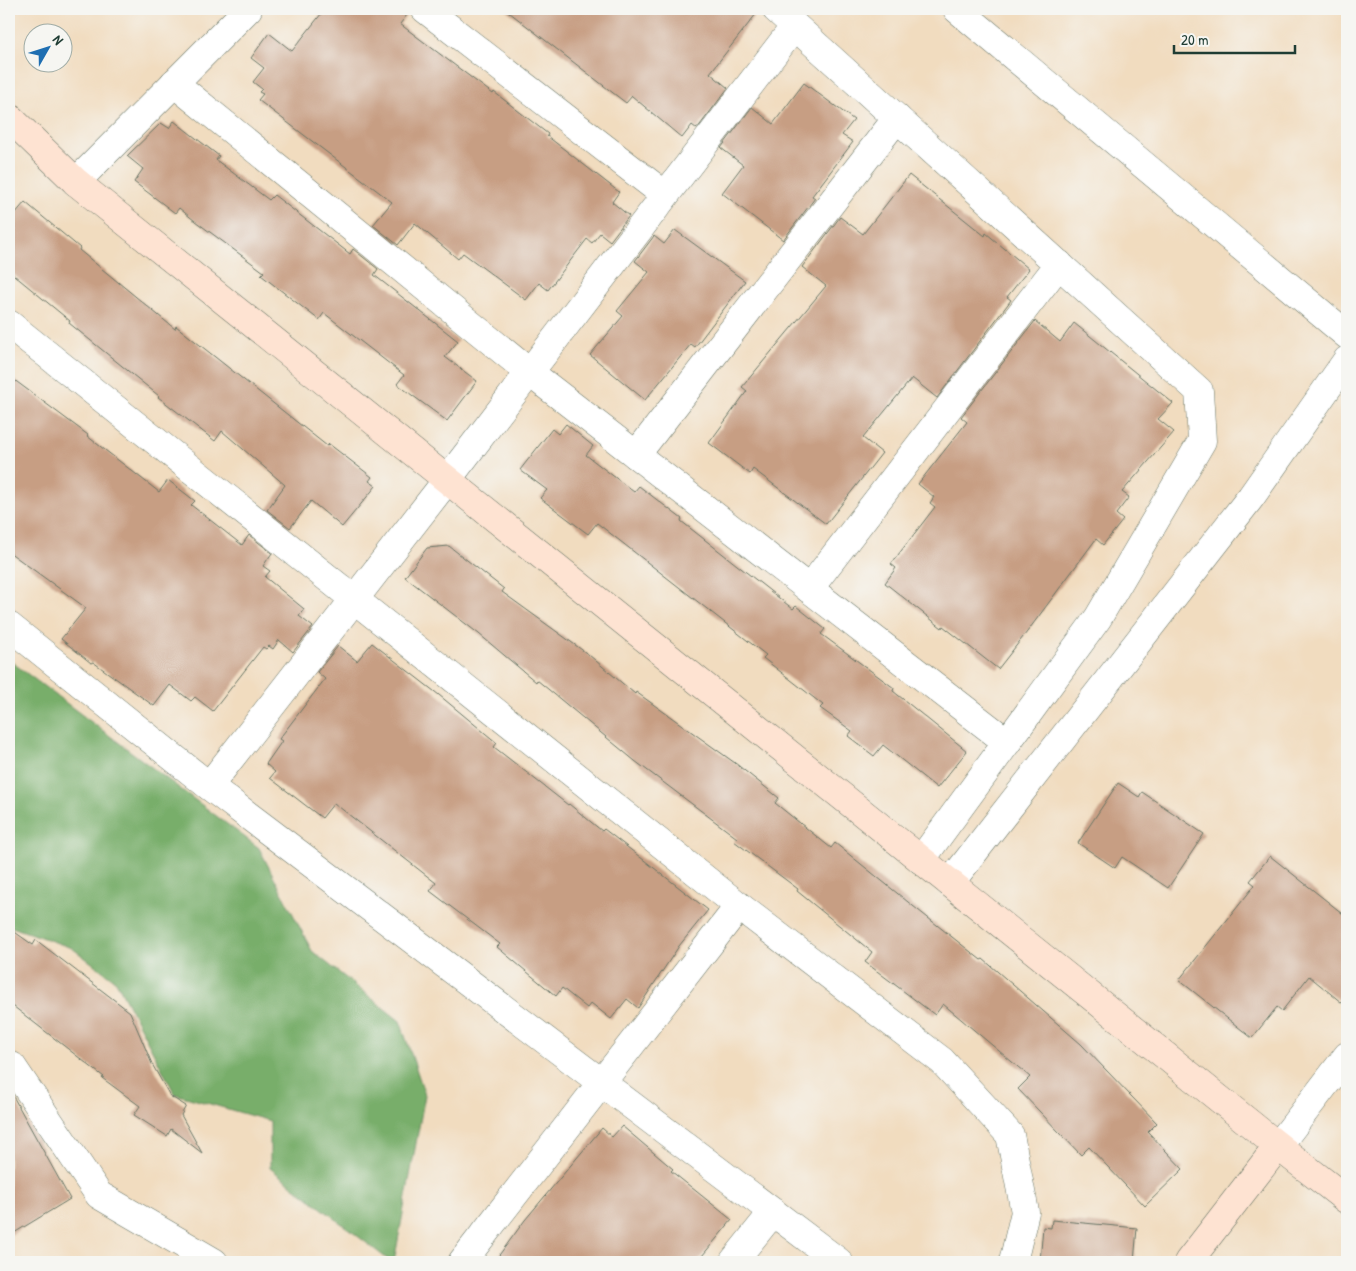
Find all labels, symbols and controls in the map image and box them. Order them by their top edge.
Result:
north arrow [22,22,72,72]
scale bar [1174,22,1295,54]
text: 20 m [1181,29,1208,50]
text: N [49,31,69,49]

